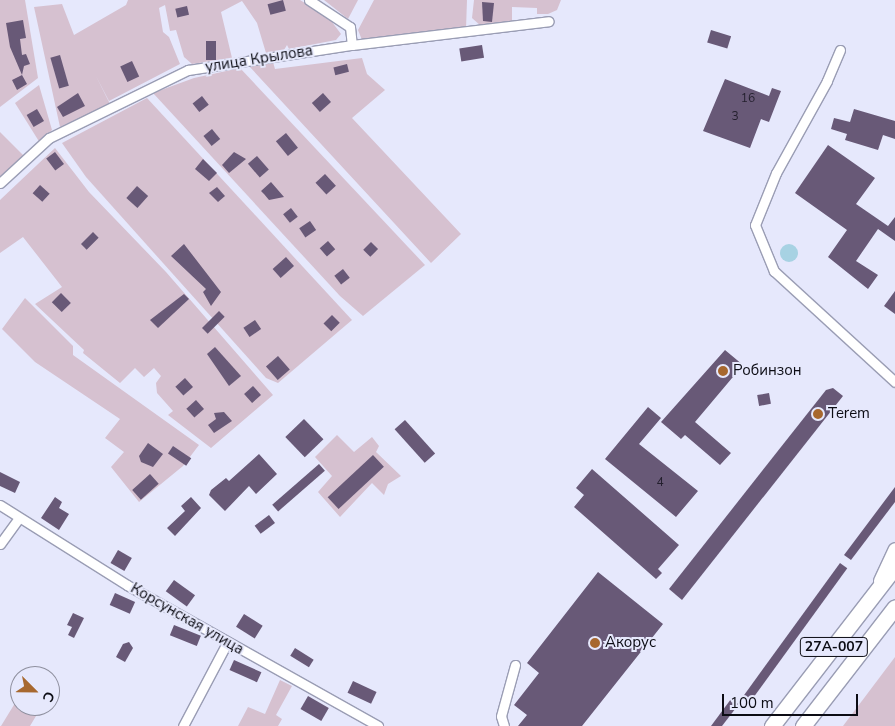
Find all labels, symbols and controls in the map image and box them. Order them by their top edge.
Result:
street label: улица Крылова [204,42,314,76]
house number: 16 [741,92,755,106]
house number: 3 [731,110,739,124]
place label: Робинзон [733,362,802,380]
marker: Робинзон [717,365,729,377]
place label: Terem [828,405,870,423]
marker: Terem [812,408,824,420]
house number: 4 [656,476,664,490]
street label: Корсунская улица [127,579,247,659]
place label: Акорус [605,634,656,652]
road number: 27А-007 [799,636,869,659]
marker: Акорус [589,637,601,649]
north arrow [10,666,60,716]
scale bar [725,684,861,716]
text: С [38,689,59,705]
text: 100 m [730,693,774,713]

